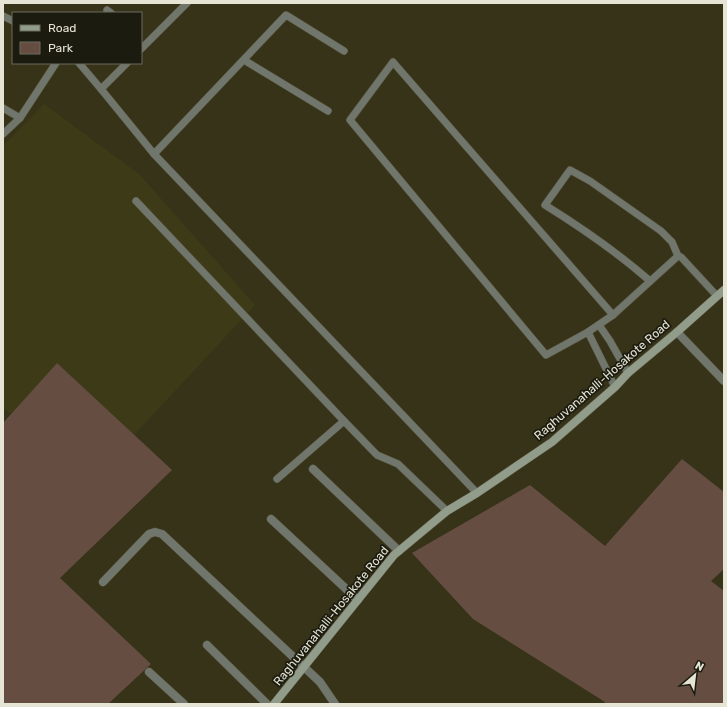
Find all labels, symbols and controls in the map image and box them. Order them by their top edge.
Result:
legend [12,12,142,64]
text: Road [48,21,76,35]
text: Park [48,41,74,55]
street label: Raghuvanahalli-Hosakote Road [531,317,673,443]
street label: Raghuvanahalli-Hosakote Road [270,544,392,688]
north arrow [675,655,715,695]
text: N [693,659,706,674]

